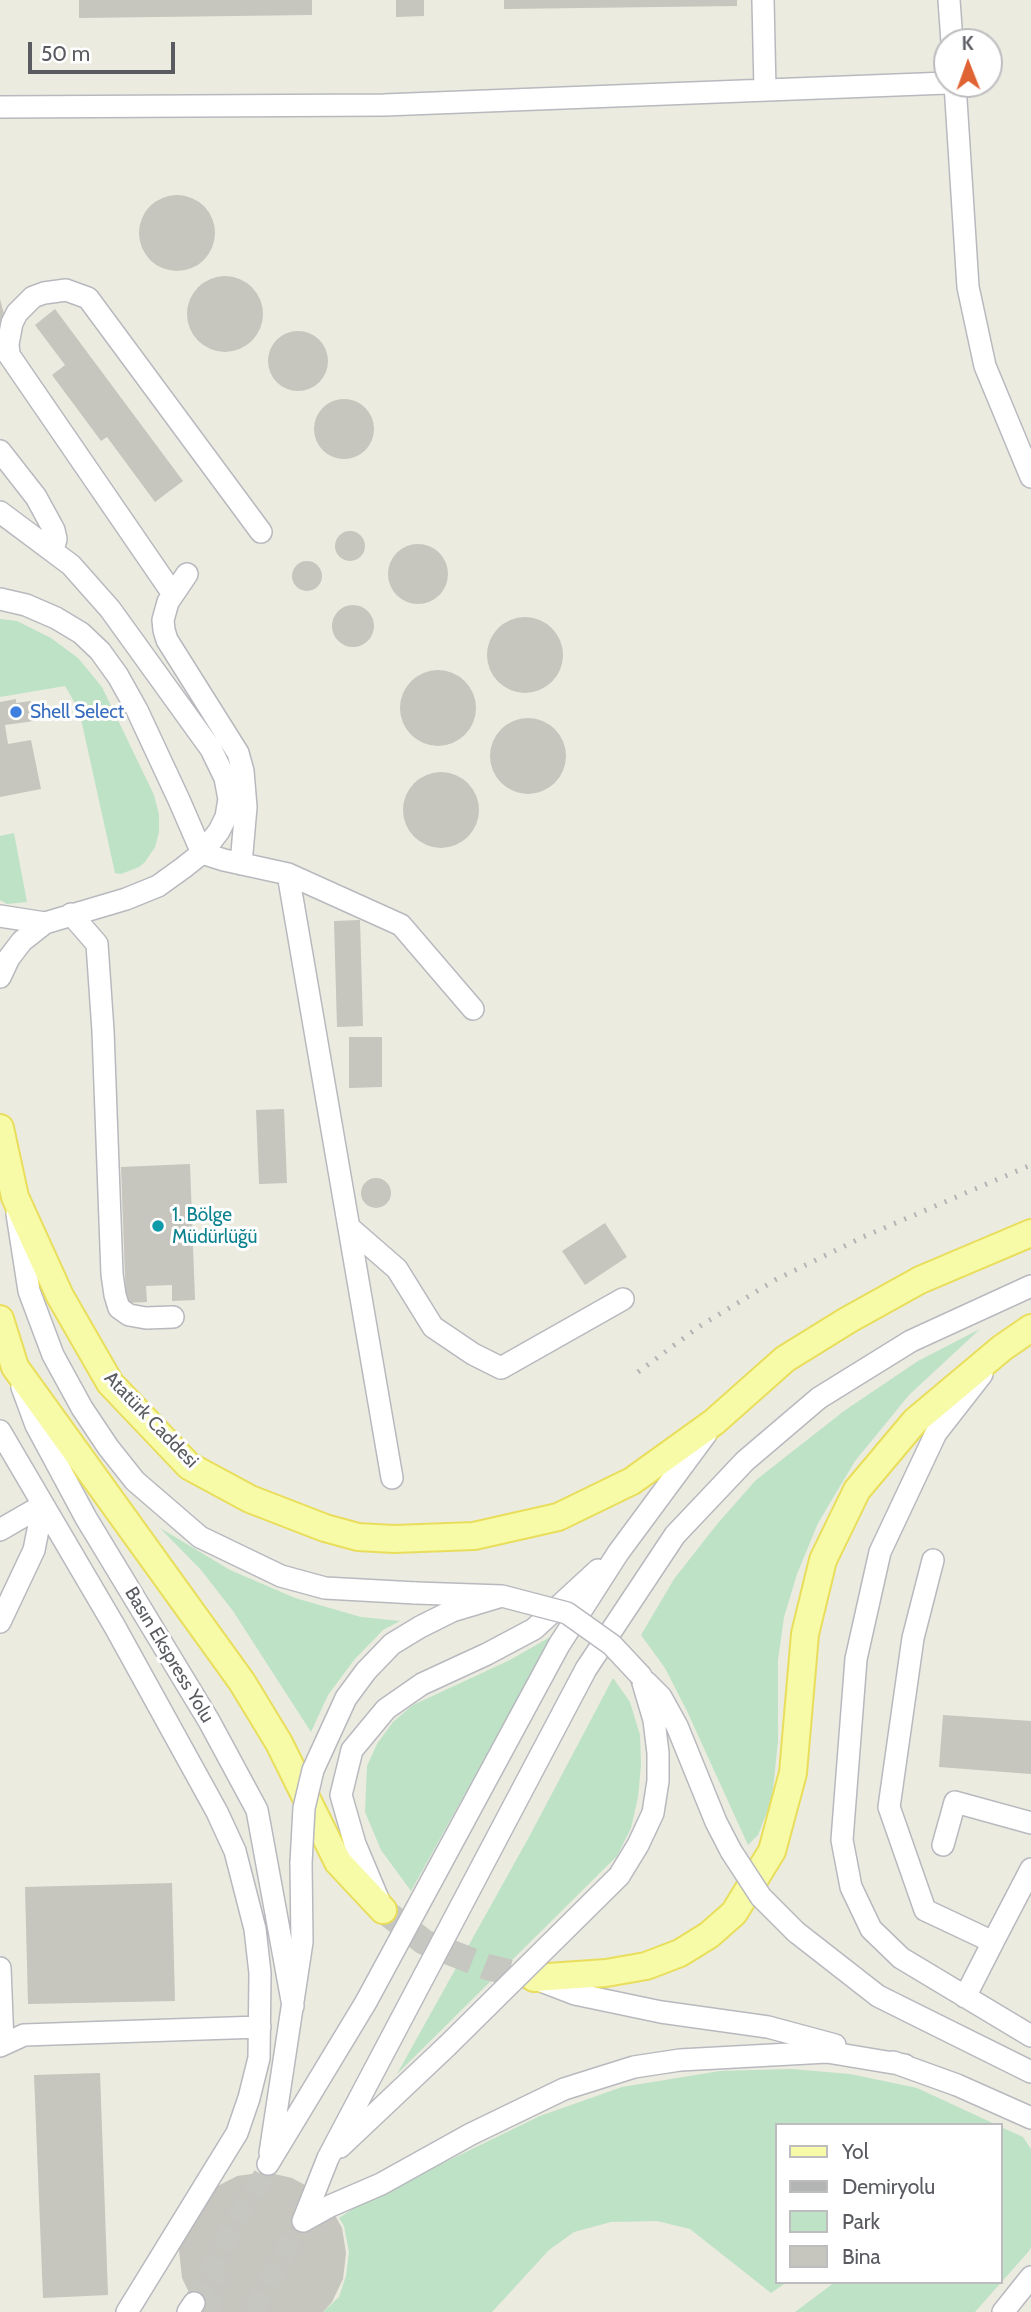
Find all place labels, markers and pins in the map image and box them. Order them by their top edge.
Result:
place label: Shell Select [30,701,124,723]
marker: Shell Select [8,704,24,720]
place label: 1. Bölge Müdürlüğü [172,1204,258,1248]
marker: 1. Bölge Müdürlüğü [150,1218,166,1234]

